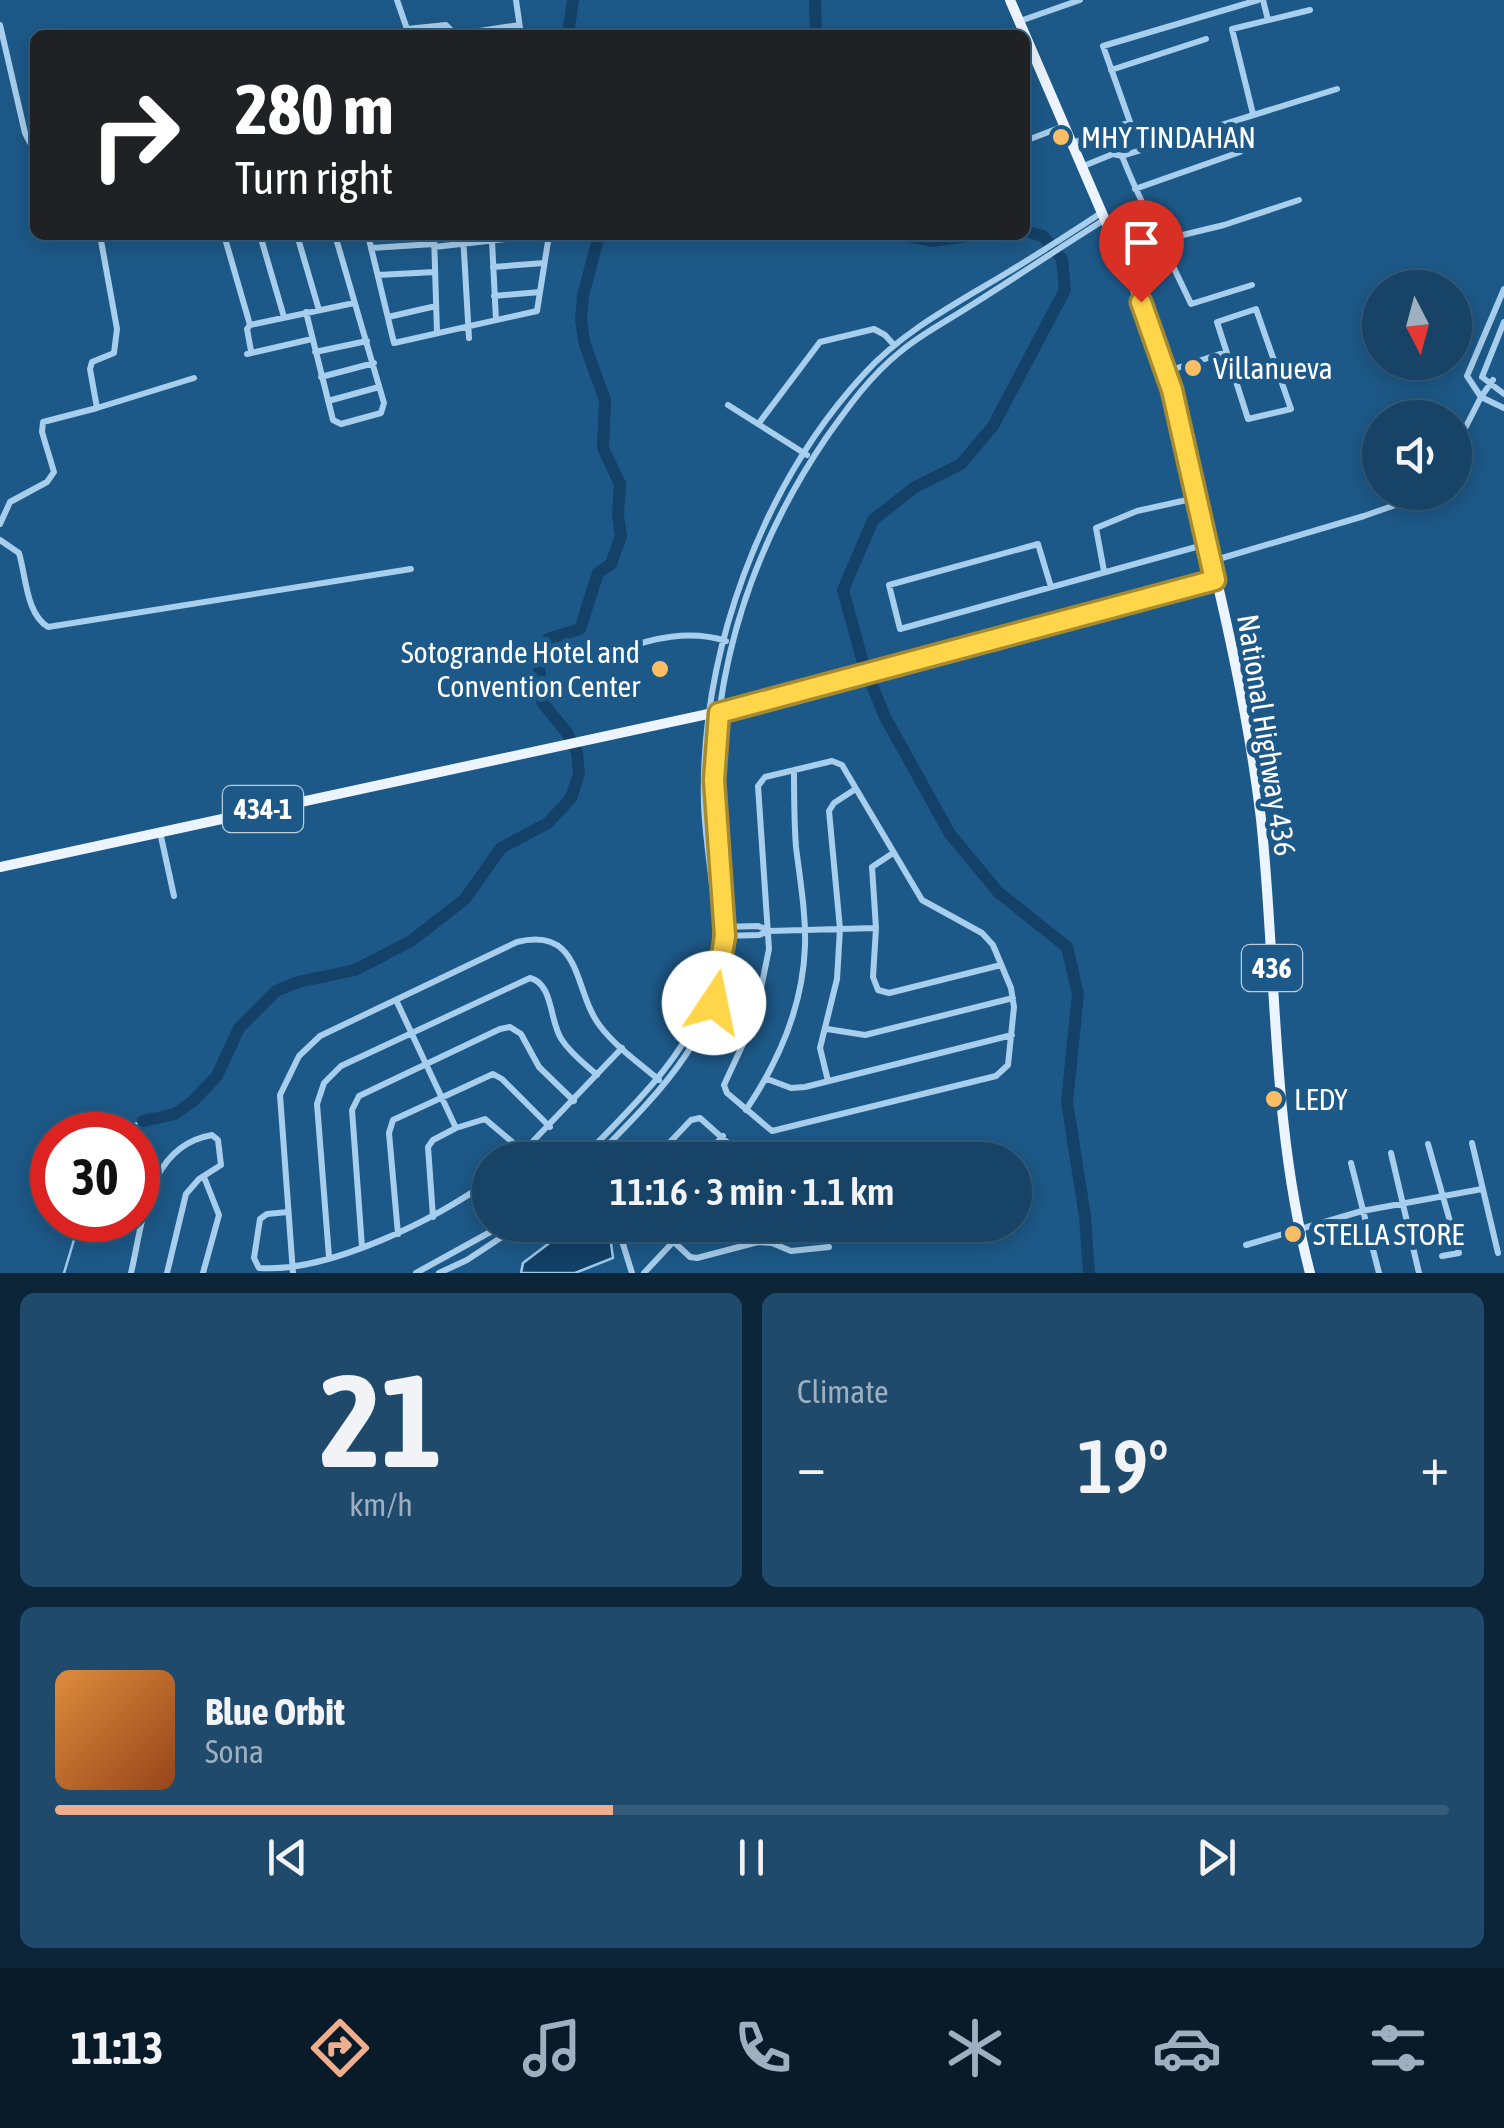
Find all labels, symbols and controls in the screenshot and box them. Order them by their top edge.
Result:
text: 280 m [235,69,394,149]
icon: right [70,70,200,200]
place label: MHY TINDAHAN [1081,120,1256,154]
marker: MHY TINDAHAN [1050,126,1072,148]
text: Turn right [235,152,393,204]
pin [1099,200,1184,303]
icon: arrive [1114,215,1169,270]
north arrow [1362,270,1472,380]
map controls [1362,270,1472,510]
place label: Villanueva [1213,351,1333,385]
marker: Villanueva [1182,357,1204,379]
button: sound [1362,400,1472,510]
street label: National Highway 436 [1231,612,1303,858]
place label: Sotogrande Hotel and Convention Center [401,635,641,703]
marker: Sotogrande Hotel and Convention Center [649,658,671,680]
road number: 434-1 [223,786,303,832]
road number: 436 [1242,945,1302,991]
position arrow [662,951,766,1055]
place label: LEDY [1294,1082,1348,1116]
marker: LEDY [1263,1088,1285,1110]
speed limit sign: 30 [30,1112,160,1242]
text: 11:16 · 3 min · 1.1 km [610,1170,894,1213]
place label: STELLA STORE [1313,1217,1464,1251]
marker: STELLA STORE [1282,1223,1304,1245]
text: 21 [320,1346,442,1495]
text: Climate [797,1373,889,1410]
text: 19° [1077,1423,1169,1509]
text: − [797,1434,826,1497]
text: + [1420,1434,1449,1497]
text: km/h [349,1486,413,1523]
text: Blue Orbit [205,1690,345,1733]
text: Sona [205,1733,264,1770]
icon: previous [260,1830,315,1885]
icon: pause [724,1830,779,1885]
icon: next [1189,1830,1244,1885]
icon: directions [305,2013,375,2083]
icon: music [517,2013,587,2083]
icon: phone [728,2013,798,2083]
icon: climate [940,2013,1010,2083]
icon: car [1152,2013,1222,2083]
icon: filters [1363,2013,1433,2083]
text: 11:13 [71,2022,163,2074]

